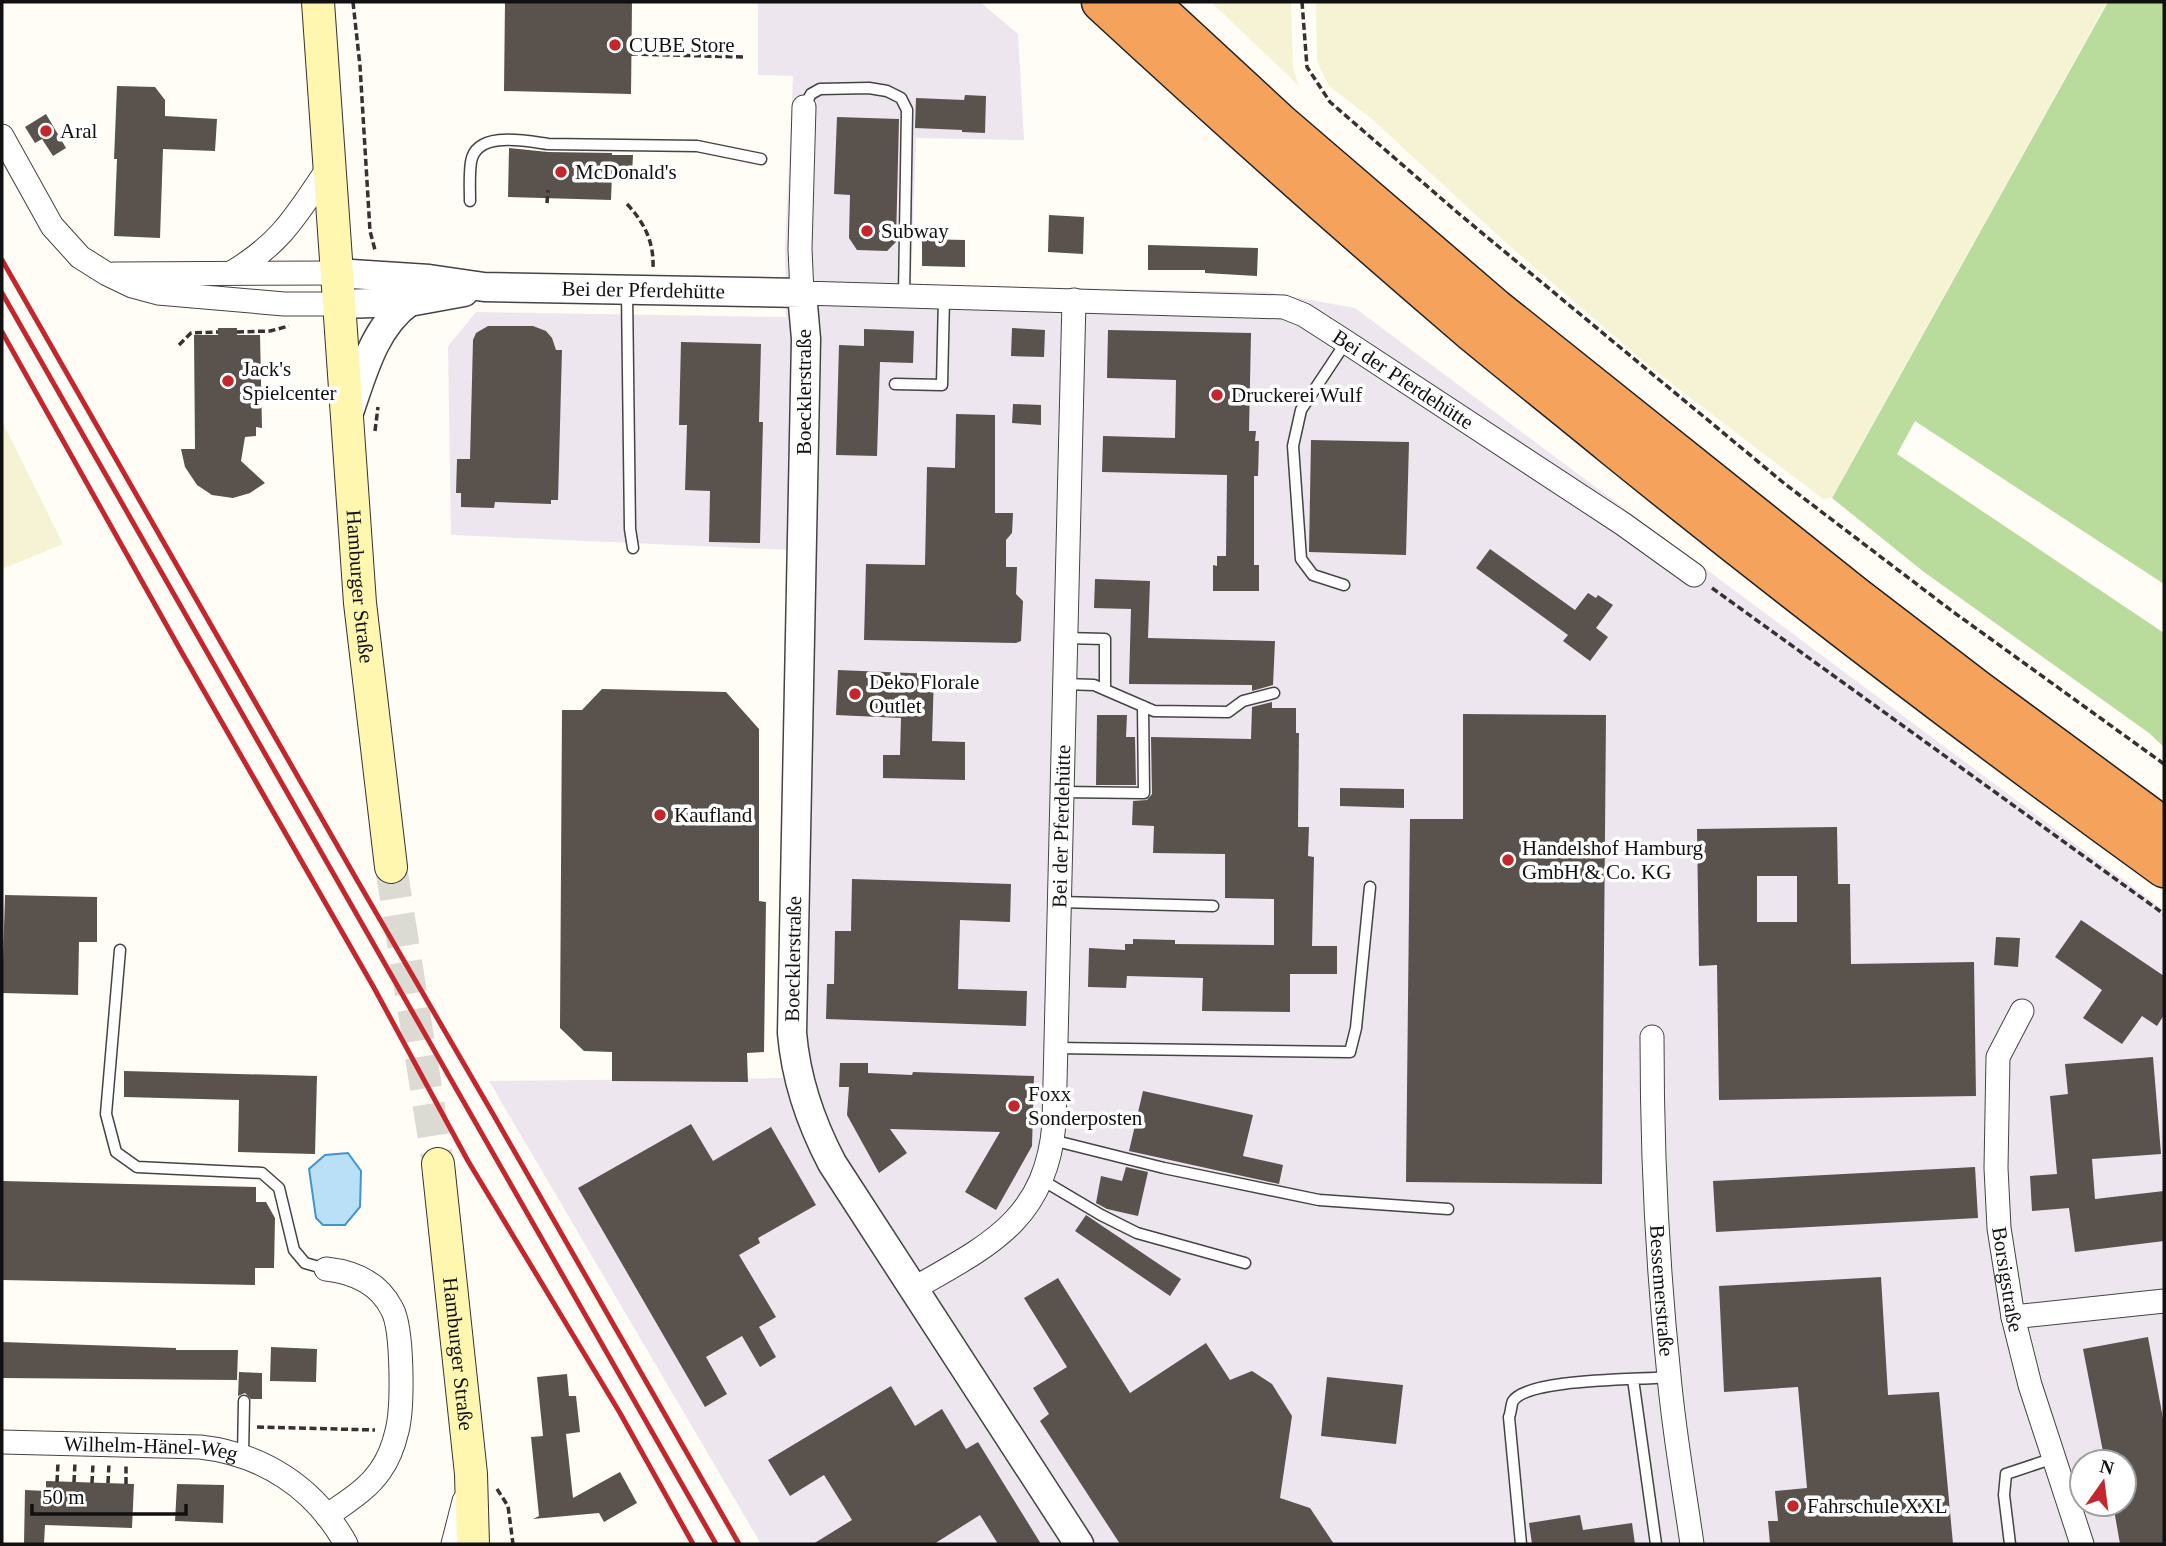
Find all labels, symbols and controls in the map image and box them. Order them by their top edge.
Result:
place label: CUBE Store [629,33,735,57]
marker: CUBE Store [607,37,623,53]
place label: Aral [60,119,97,143]
marker: Aral [38,123,54,139]
place label: McDonald's [575,160,677,184]
marker: McDonald's [553,164,569,180]
place label: Subway [881,219,949,243]
marker: Subway [859,223,875,239]
street label: Bei der Pferdehütte [561,276,725,304]
street label: Bei der Pferdehütte [1328,325,1478,434]
street label: Boecklerstraße [792,329,816,455]
place label: Jack's Spielcenter [242,357,336,405]
marker: Jack's Spielcenter [220,373,236,389]
place label: Druckerei Wulf [1231,383,1362,407]
marker: Druckerei Wulf [1209,387,1225,403]
street label: Hamburger Straße [342,509,379,665]
place label: Deko Florale Outlet [869,670,979,718]
marker: Deko Florale Outlet [847,686,863,702]
street label: Bei der Pferdehütte [1047,744,1075,908]
place label: Kaufland [674,803,753,827]
marker: Kaufland [652,807,668,823]
place label: Handelshof Hamburg GmbH & Co. KG [1522,836,1703,884]
marker: Handelshof Hamburg GmbH & Co. KG [1500,852,1516,868]
street label: Boecklerstraße [780,896,806,1022]
place label: Foxx Sonderposten [1028,1082,1143,1130]
marker: Foxx Sonderposten [1006,1098,1022,1114]
street label: Bessemerstraße [1645,1224,1679,1358]
street label: Borsigstraße [1987,1225,2028,1335]
street label: Hamburger Straße [438,1276,478,1432]
street label: Wilhelm-Hänel-Weg [63,1432,241,1466]
north arrow [2068,1448,2138,1518]
text: N [2098,1455,2116,1479]
scale bar [32,1472,186,1516]
text: 50 m [42,1485,85,1509]
place label: Fahrschule XXL [1807,1494,1948,1518]
marker: Fahrschule XXL [1785,1498,1801,1514]

